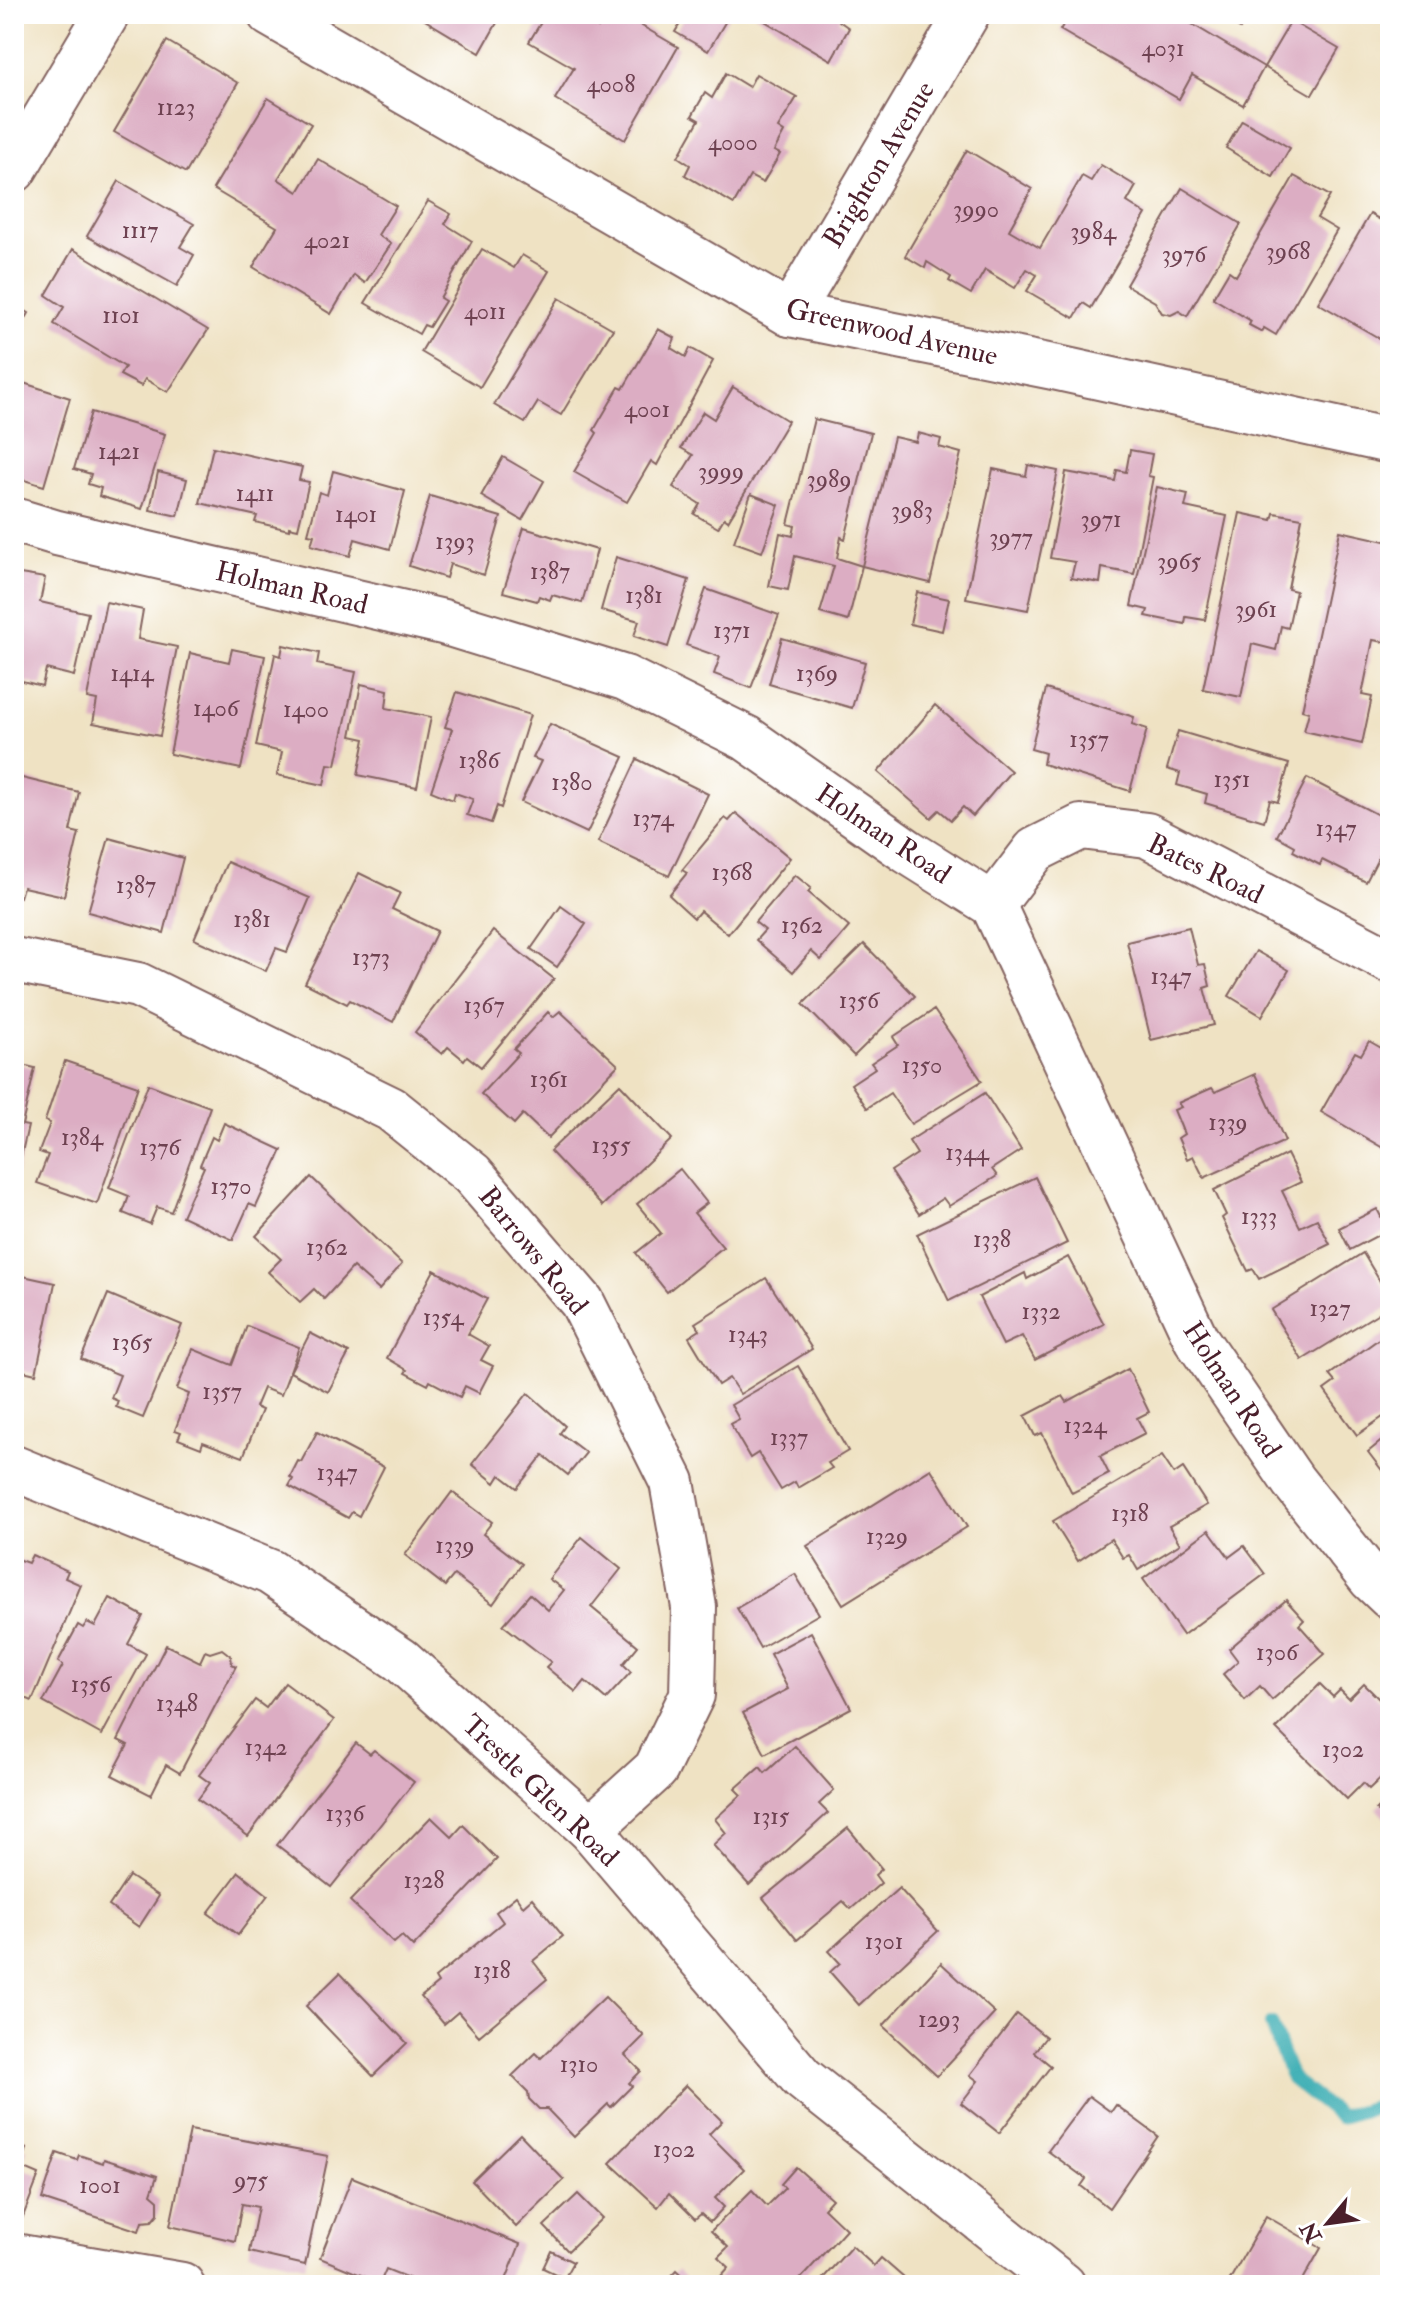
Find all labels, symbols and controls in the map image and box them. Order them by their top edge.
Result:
house number: 4031 [1141,33,1185,64]
house number: 4008 [587,69,635,100]
street label: Brighton Avenue [816,75,943,254]
house number: 1123 [157,92,195,123]
house number: 4000 [708,127,758,158]
house number: 3990 [953,194,999,225]
house number: 1117 [122,215,158,246]
house number: 3984 [1070,216,1117,247]
house number: 4021 [304,225,350,256]
house number: 3968 [1266,236,1310,267]
house number: 3976 [1162,239,1208,270]
street label: Greenwood Avenue [782,291,1001,374]
house number: 4011 [464,296,506,327]
house number: 1101 [102,300,140,331]
house number: 4001 [624,394,670,425]
house number: 1421 [98,436,140,467]
house number: 3999 [698,456,744,487]
house number: 3989 [806,464,852,495]
house number: 1411 [236,478,274,509]
house number: 3983 [891,495,933,526]
house number: 1401 [335,499,377,530]
house number: 3971 [1080,504,1122,535]
house number: 3977 [989,522,1033,553]
house number: 1393 [435,526,475,557]
house number: 3965 [1157,546,1202,577]
street label: Holman Road [212,554,371,623]
house number: 1387 [530,556,570,587]
house number: 1381 [625,580,663,611]
house number: 3961 [1235,594,1277,625]
house number: 1371 [713,615,751,646]
house number: 1414 [110,658,155,689]
house number: 1369 [796,658,838,689]
house number: 1406 [193,693,241,724]
house number: 1400 [283,694,329,725]
house number: 1357 [1069,724,1109,755]
house number: 1386 [458,745,501,776]
house number: 1351 [1214,764,1250,795]
house number: 1380 [551,767,593,798]
street label: Holman Road [809,776,957,892]
house number: 1374 [632,803,675,834]
house number: 1347 [1315,813,1357,844]
street label: Bates Road [1142,826,1269,912]
house number: 1368 [711,857,753,888]
house number: 1387 [116,870,156,901]
house number: 1381 [233,904,271,935]
house number: 1362 [781,910,823,941]
house number: 1373 [352,942,390,973]
house number: 1347 [1150,961,1192,992]
house number: 1356 [839,985,881,1016]
house number: 1367 [464,990,504,1021]
house number: 1350 [902,1050,942,1081]
house number: 1361 [530,1064,568,1095]
house number: 1339 [1208,1107,1248,1138]
house number: 1384 [61,1122,104,1153]
house number: 1355 [592,1130,631,1161]
house number: 1376 [140,1132,182,1163]
house number: 1344 [945,1137,990,1168]
house number: 1370 [210,1171,252,1202]
street label: Barrows Road [470,1180,595,1322]
house number: 1333 [1241,1201,1277,1232]
house number: 1338 [973,1224,1011,1255]
house number: 1362 [306,1232,348,1263]
house number: 1327 [1310,1293,1350,1324]
house number: 1332 [1021,1296,1061,1327]
house number: 1354 [423,1302,464,1333]
street label: Holman Road [1175,1315,1289,1465]
house number: 1343 [728,1319,768,1350]
house number: 1365 [112,1327,153,1358]
house number: 1357 [202,1376,242,1407]
house number: 1324 [1064,1410,1107,1441]
house number: 1337 [770,1422,808,1453]
house number: 1347 [316,1457,358,1488]
house number: 1318 [1111,1498,1149,1529]
house number: 1329 [866,1521,908,1552]
house number: 1339 [435,1530,475,1561]
house number: 1306 [1256,1637,1300,1668]
house number: 1356 [71,1669,113,1700]
house number: 1348 [156,1688,198,1719]
street label: Trestle Glen Road [454,1708,626,1875]
house number: 1342 [245,1732,287,1763]
house number: 1302 [1322,1734,1364,1765]
house number: 1336 [325,1798,366,1829]
house number: 1315 [753,1801,790,1832]
house number: 1328 [403,1865,445,1896]
house number: 1301 [865,1926,903,1957]
house number: 1318 [473,1955,511,1986]
house number: 1293 [918,2004,960,2035]
house number: 1310 [560,2049,598,2080]
house number: 1302 [653,2134,695,2165]
house number: 975 [232,2165,268,2196]
house number: 1001 [79,2170,121,2201]
north arrow [1288,2183,1368,2263]
text: N [1294,2217,1329,2248]

